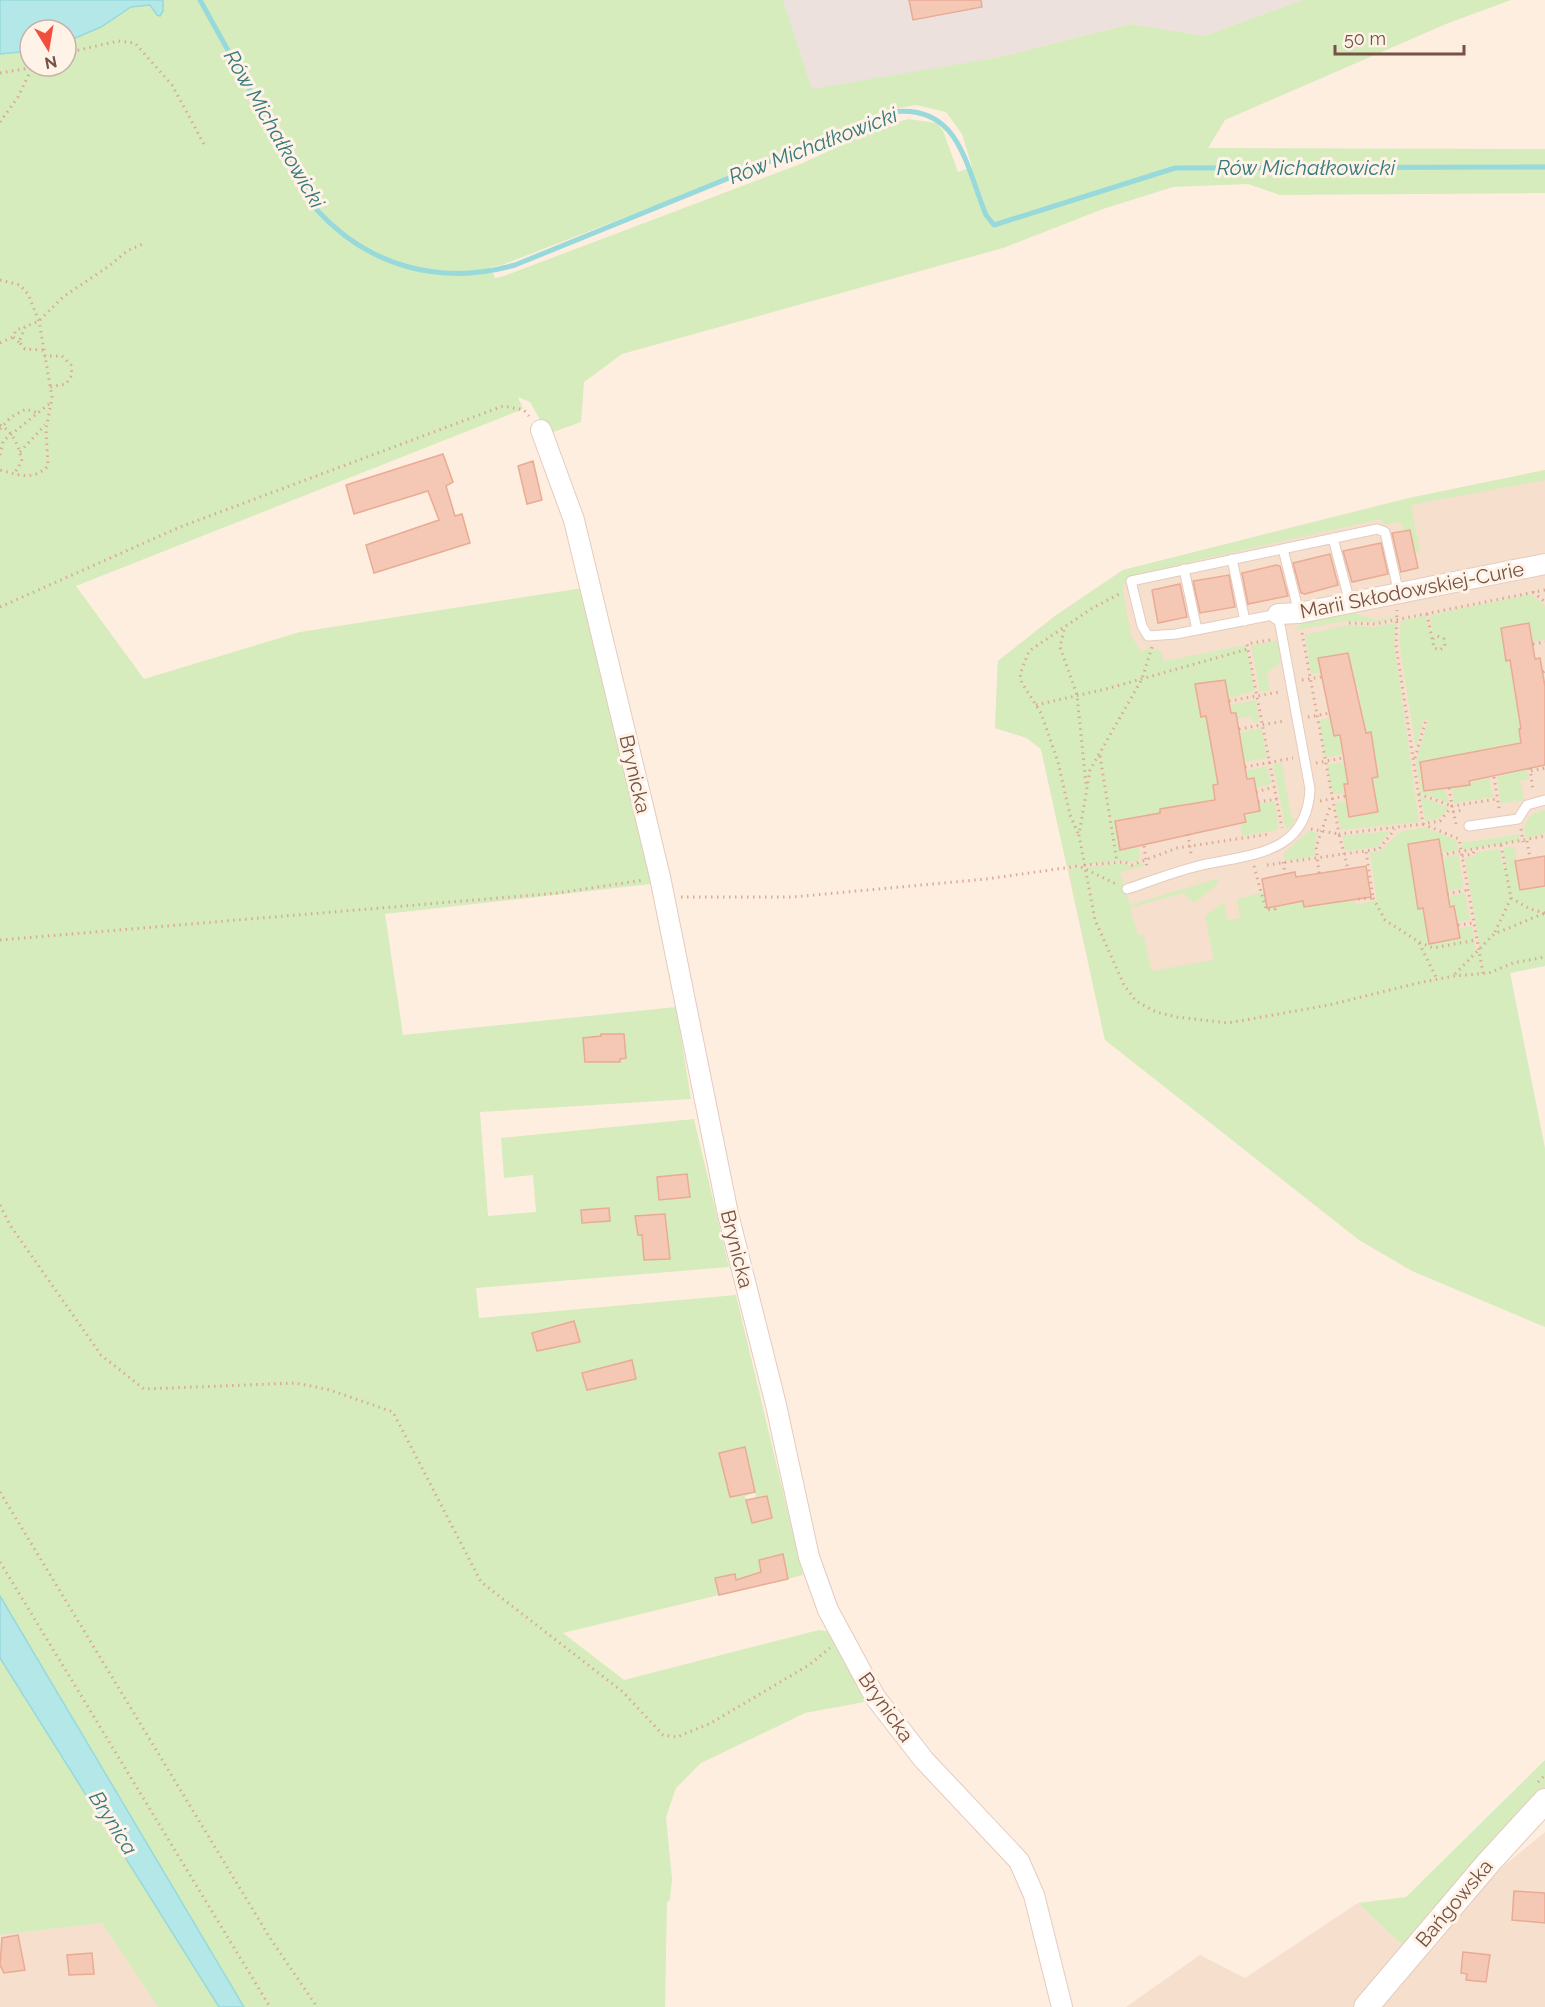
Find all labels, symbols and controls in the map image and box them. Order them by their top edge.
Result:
north arrow [18,18,78,78]
scale bar [1335,18,1464,56]
text: 50 m [1344,28,1386,49]
water label: Rów Michałkowicki [219,45,330,213]
text: N [43,52,59,73]
water label: Rów Michałkowicki [725,102,901,189]
water label: Rów Michałkowicki [1217,155,1396,180]
street label: Marii Skłodowskiej-Curie [1298,556,1526,623]
street label: Brynicka [614,733,656,815]
street label: Brynicka [716,1207,758,1291]
street label: Brynicka [853,1667,919,1747]
water label: Brynica [84,1786,143,1859]
street label: Bańgowska [1410,1854,1498,1952]

